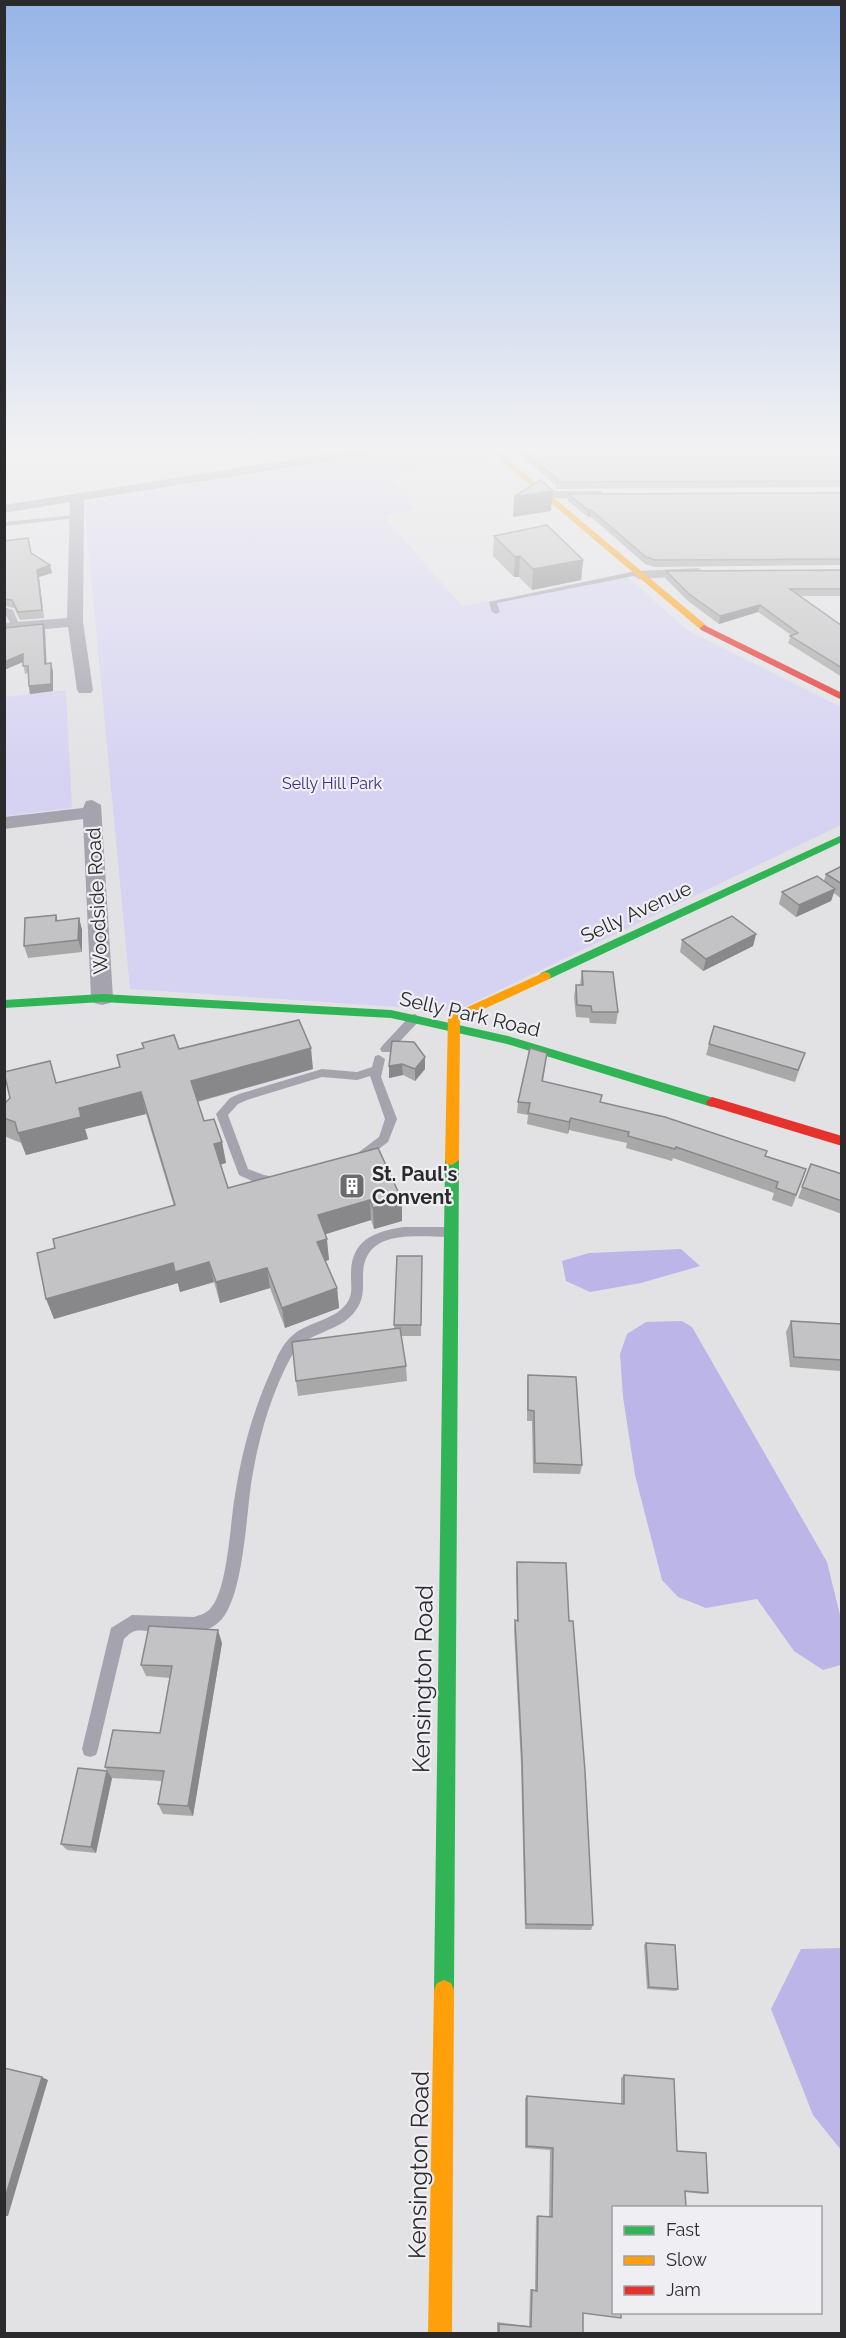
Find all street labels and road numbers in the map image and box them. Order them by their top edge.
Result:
street label: Woodside Road [81,827,113,975]
street label: Selly Avenue [577,876,695,948]
street label: Selly Park Road [397,986,543,1042]
street label: Kensington Road [406,1585,439,1773]
street label: Kensington Road [402,2071,435,2259]

